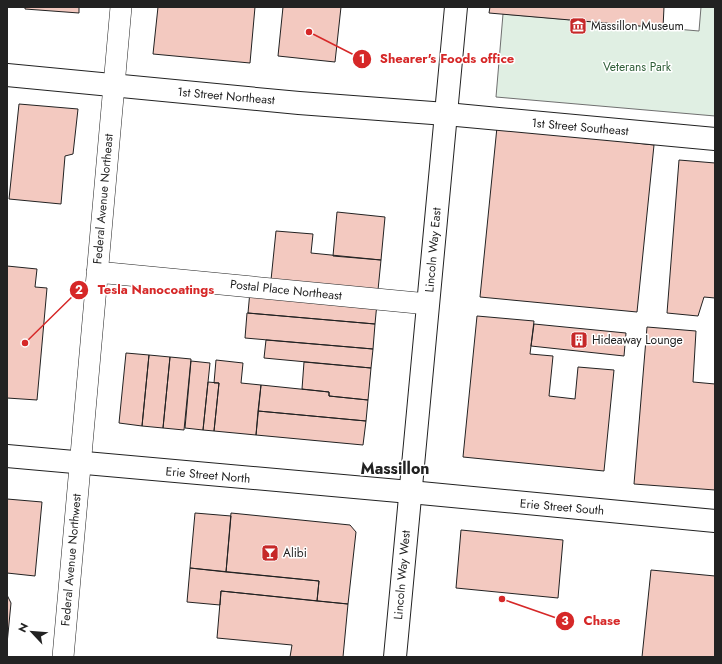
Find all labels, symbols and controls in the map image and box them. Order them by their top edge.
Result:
museum icon: Massillon Museum [568,16,588,36]
place label: Massillon Museum [591,17,684,35]
callout: Shearer's Foods office [352,46,522,71]
text: Shearer's Foods office [380,49,515,68]
text: 1 [359,50,365,68]
park label: Veterans Park [603,58,672,76]
street label: 1st Street Northeast [177,83,276,109]
street label: 1st Street Southeast [531,114,629,140]
street label: Federal Avenue Northeast [88,133,118,265]
street label: Lincoln Way East [420,207,446,293]
street label: Postal Place Northeast [229,275,343,305]
callout: Tesla Nanocoatings [69,277,222,302]
text: Tesla Nanocoatings [98,280,214,299]
text: 2 [75,281,83,299]
building icon: Hideaway Lounge [569,330,589,350]
place label: Hideaway Lounge [592,331,683,349]
district label: Massillon [360,457,430,480]
street label: Erie Street North [165,462,251,488]
street label: Federal Avenue Northwest [56,493,86,627]
street label: Erie Street South [519,494,605,520]
street label: Lincoln Way West [389,529,415,621]
bar icon: Alibi [260,543,280,563]
place label: Alibi [283,544,307,562]
callout: Chase [555,608,628,633]
text: Chase [584,611,621,630]
north arrow [12,612,52,652]
text: 3 [561,612,569,630]
text: N [14,620,32,635]

